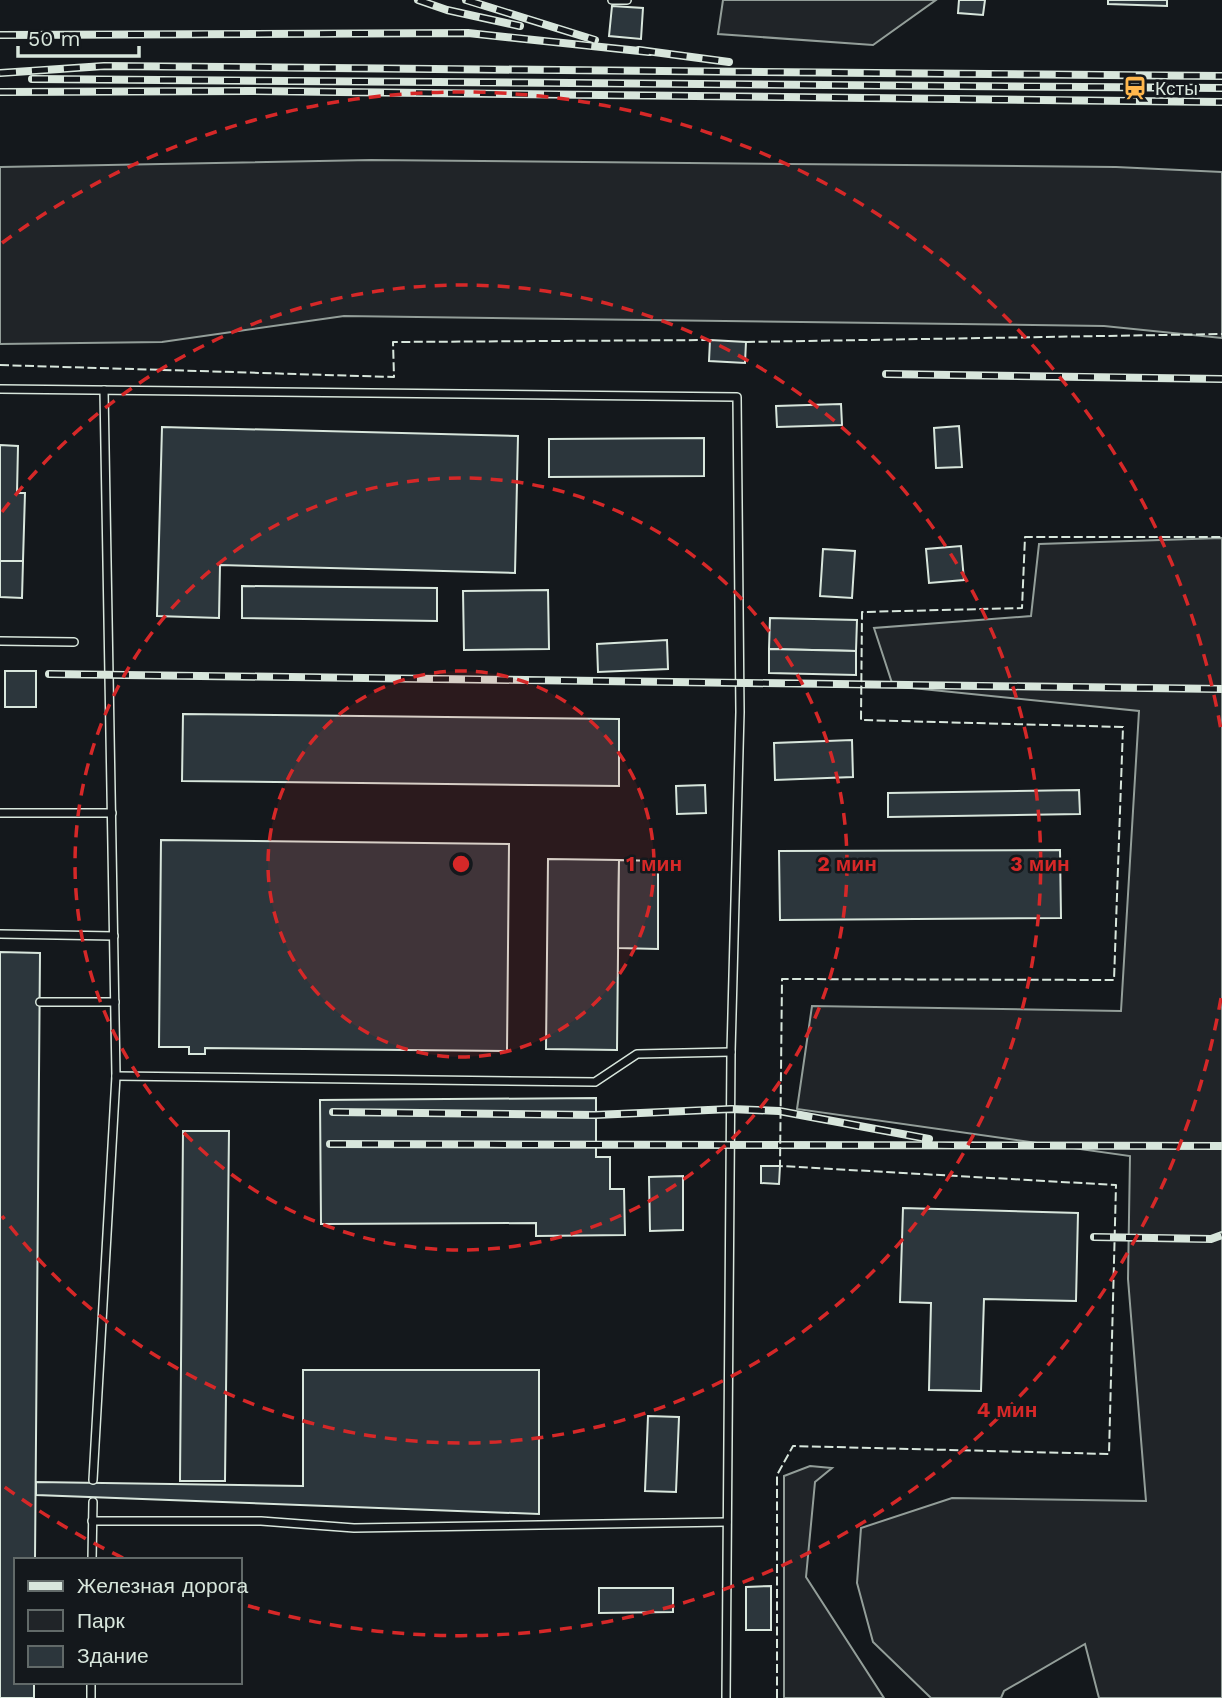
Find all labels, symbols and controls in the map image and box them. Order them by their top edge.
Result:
scale bar [18,14,138,58]
text: 50 m [28,26,80,51]
station icon: Ксты [1121,74,1149,102]
place label: Ксты [1155,77,1198,100]
text: 1 мин [626,851,682,876]
text: 2 мин [817,851,877,876]
text: 3 мин [1010,851,1070,876]
centre of rings [449,852,473,876]
text: 4 мин [977,1397,1037,1422]
legend [14,1558,242,1684]
text: Железная дорога [77,1573,249,1598]
text: Парк [77,1608,125,1633]
text: Здание [77,1643,149,1668]

